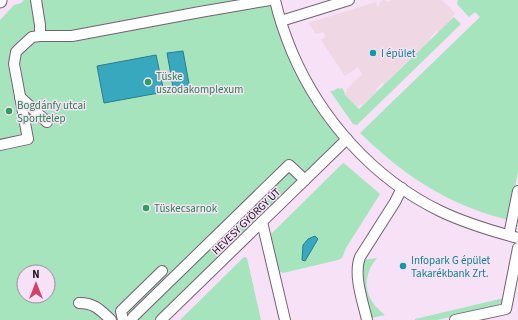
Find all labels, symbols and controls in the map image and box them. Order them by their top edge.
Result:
place label: I épület [381,46,416,61]
marker: I épület [368,48,378,58]
place label: Tüske uszodakomplexum [156,69,243,97]
marker: Tüske uszodakomplexum [143,77,153,87]
place label: Bogdánfy utcai Sporttelep [17,98,86,126]
marker: Bogdánfy utcai Sporttelep [4,106,14,116]
street label: HEVESY GYÖRGY ÚT [209,185,284,258]
place label: Tüskecsarnok [154,201,218,216]
marker: Tüskecsarnok [141,203,151,213]
place label: Infopark G épület Takarékbank Zrt. [411,253,491,281]
marker: Infopark G épület Takarékbank Zrt. [398,261,408,271]
north arrow [16,264,56,304]
text: N [32,267,40,282]

